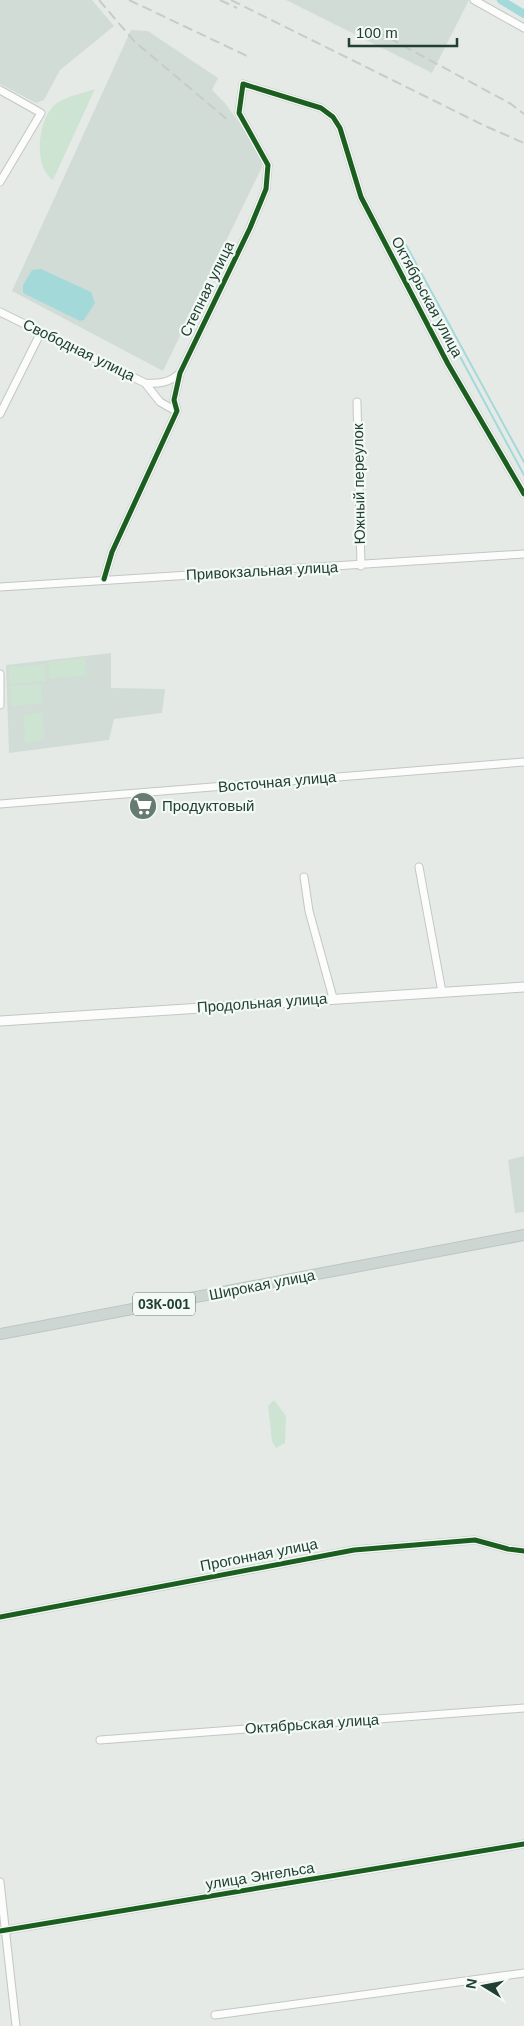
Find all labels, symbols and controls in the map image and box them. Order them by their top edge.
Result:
scale bar [349,15,456,47]
text: 100 m [356,24,398,41]
street label: Октябрьская улица [388,233,467,361]
street label: Степная улица [176,238,237,339]
street label: Свободная улица [20,315,139,384]
street label: Южный переулок [349,423,368,545]
street label: Привокзальная улица [185,558,339,583]
street label: Восточная улица [217,768,337,795]
supermarket icon: Продуктовый [128,791,158,821]
place label: Продуктовый [162,797,254,814]
street label: Продольная улица [196,989,328,1016]
street label: Широкая улица [207,1266,317,1303]
road number: 03К-001 [133,1292,195,1316]
street label: Прогонная улица [199,1535,320,1574]
street label: Октябрьская улица [244,1710,380,1737]
street label: улица Энгельса [204,1858,316,1892]
north arrow [459,1961,509,2011]
text: N [462,1977,480,1990]

